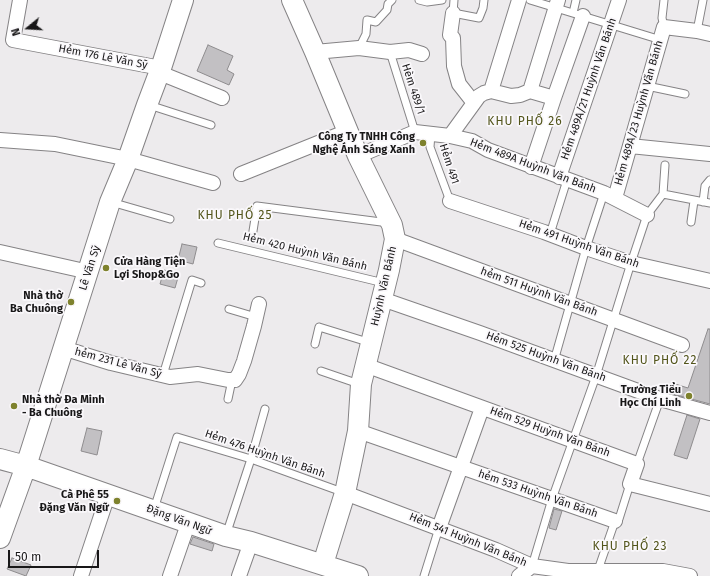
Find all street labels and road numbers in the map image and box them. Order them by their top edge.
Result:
street label: Hẻm 489A/21 Huỳnh Văn Bánh [558,16,620,162]
street label: Hẻm 489A/23 Huỳnh Văn Bánh [612,39,666,187]
street label: Hẻm 176 Lê Văn Sỹ [57,42,149,72]
street label: Hèm 489/1 [399,62,427,116]
street label: Hẻm 489A Huỳnh Văn Bánh [468,136,598,196]
street label: Hẻm 491 [436,142,462,186]
street label: Hẻm 491 Huỳnh Văn Bánh [517,217,641,271]
street label: Hẻm 420 Huỳnh Văn Bánh [241,230,369,274]
street label: Lê Văn Sỹ [77,244,103,292]
street label: Huỳnh Văn Bánh [368,245,400,327]
street label: hẻm 511 Huỳnh Văn Bánh [479,265,599,319]
street label: Hẻm 525 Huỳnh Văn Bánh [484,329,608,385]
street label: hẻm 231 Lê Văn Sỹ [73,345,163,381]
street label: Hẻm 529 Huỳnh Văn Bánh [488,404,612,460]
street label: Hẻm 476 Huỳnh Văn Bánh [203,427,327,481]
street label: hẻm 533 Huỳnh Văn Bánh [476,467,600,521]
street label: Đặng Văn Ngữ [144,502,214,538]
street label: Hẻm 541 Huỳnh Văn Bánh [407,510,529,570]

